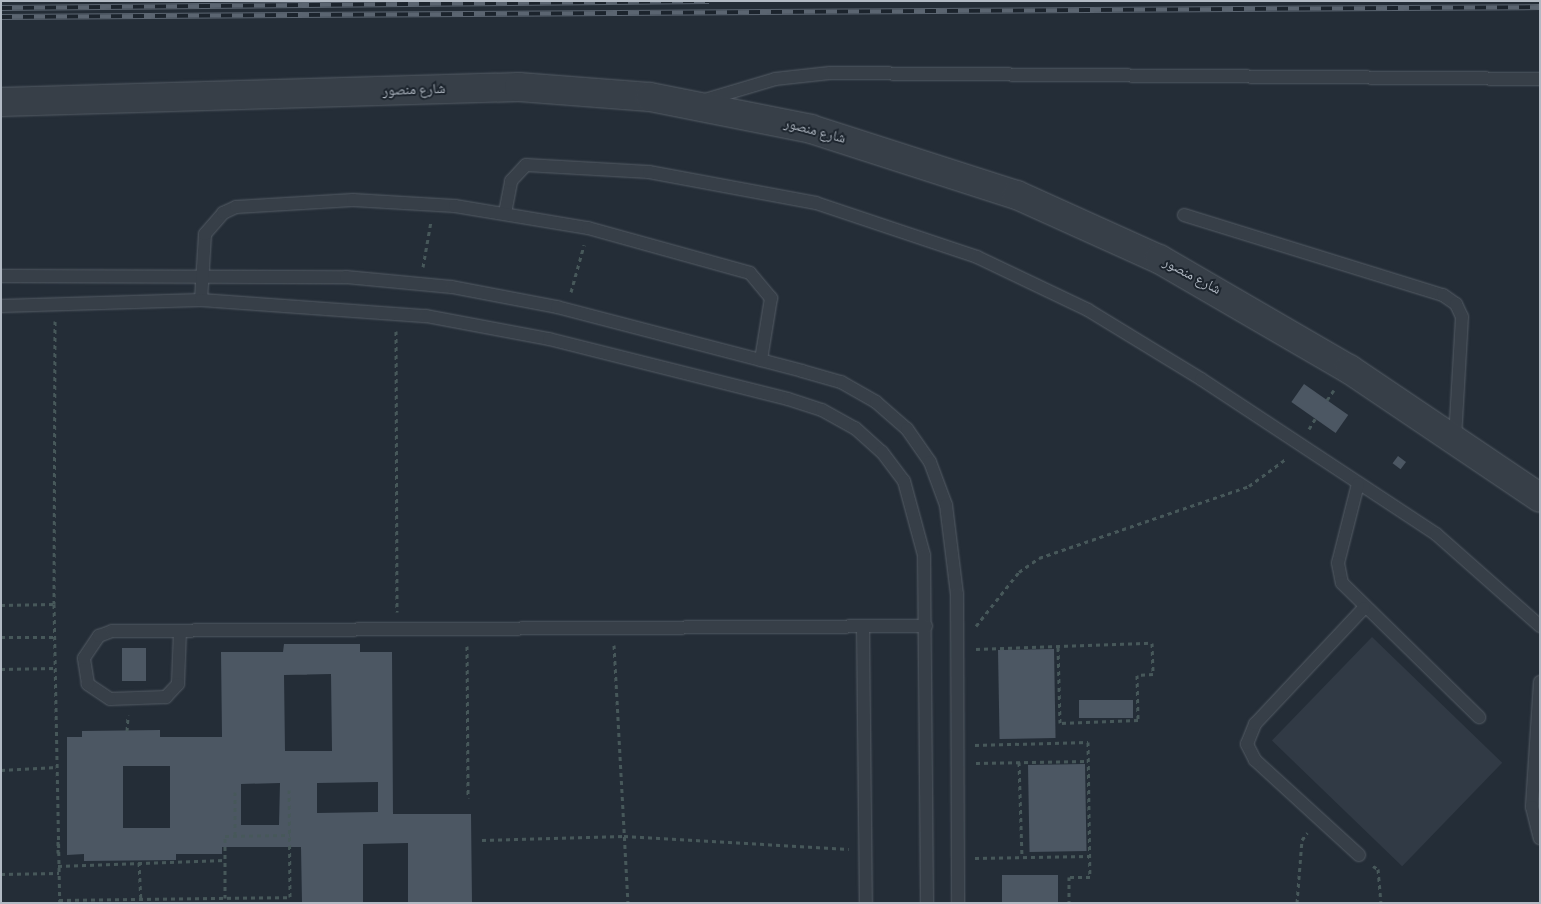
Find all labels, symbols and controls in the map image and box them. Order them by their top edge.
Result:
street label: شارع منصور [382,81,446,99]
street label: شارع منصور [782,115,848,147]
street label: شارع منصور [1160,254,1224,298]

